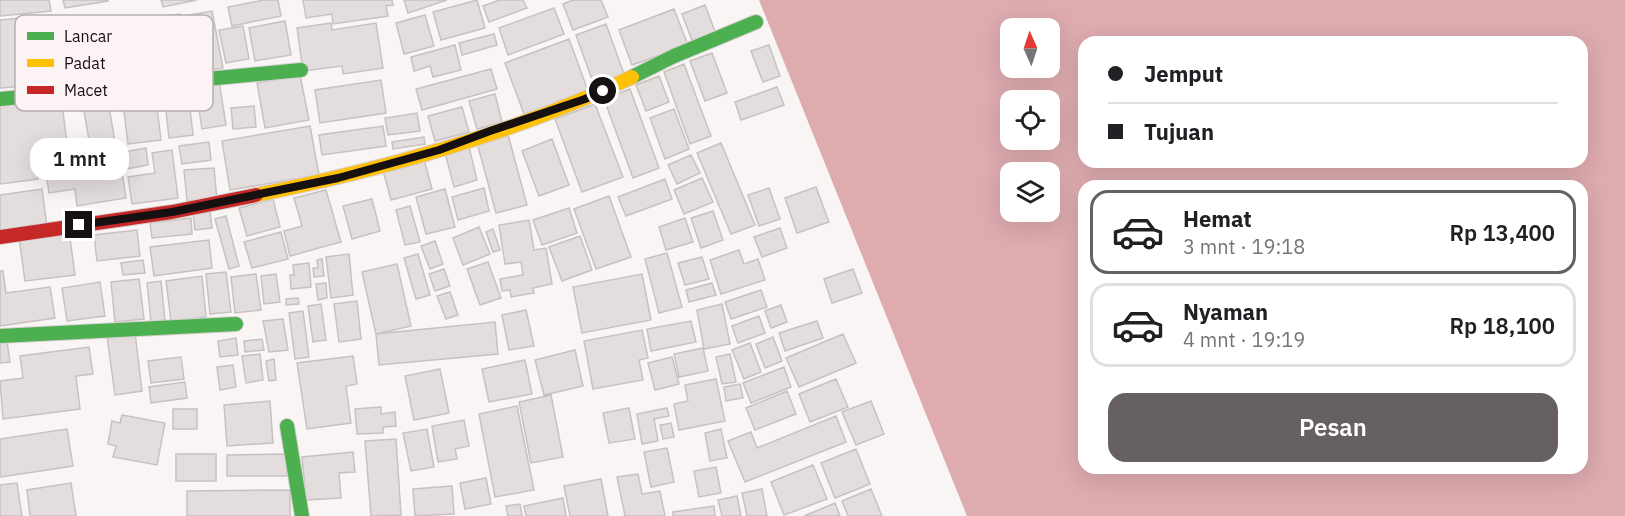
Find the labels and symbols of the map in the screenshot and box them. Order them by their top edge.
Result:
legend [15,15,213,111]
north arrow [1000,18,1060,78]
text: Lancar [64,26,112,46]
text: Padat [64,53,106,73]
route start [589,77,616,104]
text: Macet [64,80,108,100]
callout: 1 mnt [29,138,128,180]
route end [65,211,92,238]

